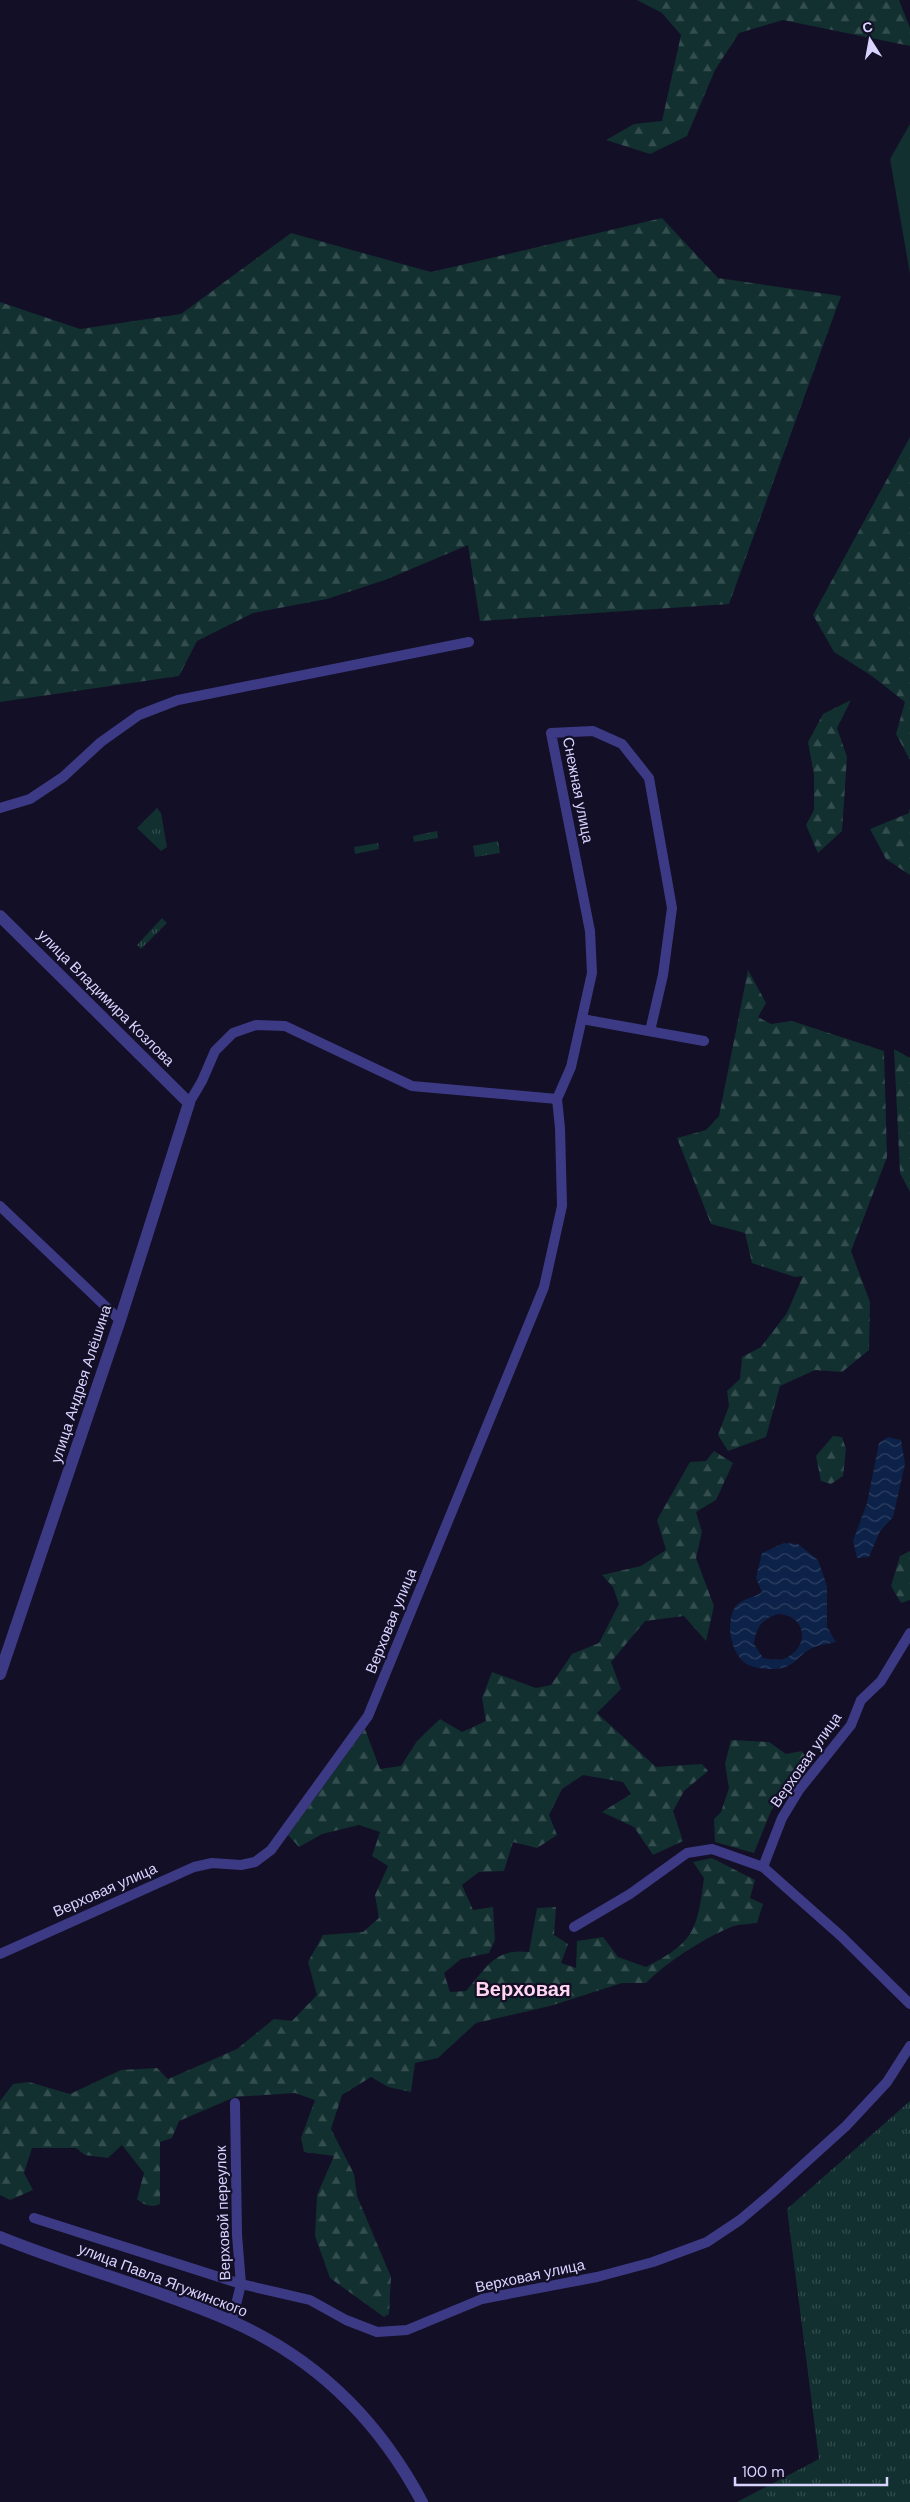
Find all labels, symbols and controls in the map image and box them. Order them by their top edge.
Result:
north arrow [845,15,895,65]
text: С [861,17,874,37]
street label: Снежная улица [558,735,598,845]
street label: улица Владимира Козлова [33,925,179,1071]
street label: улица Андрея Алёшина [46,1302,116,1466]
street label: Верховая улица [361,1565,421,1677]
street label: Верховая улица [766,1708,847,1811]
street label: Верховая улица [50,1858,161,1922]
district label: Верховая [475,1976,571,2002]
street label: Верховой переулок [211,2145,235,2281]
street label: улица Павла Ягужинского [75,2238,251,2322]
street label: Верховая улица [473,2254,587,2297]
scale bar [735,2454,888,2486]
text: 100 m [742,2462,785,2482]

